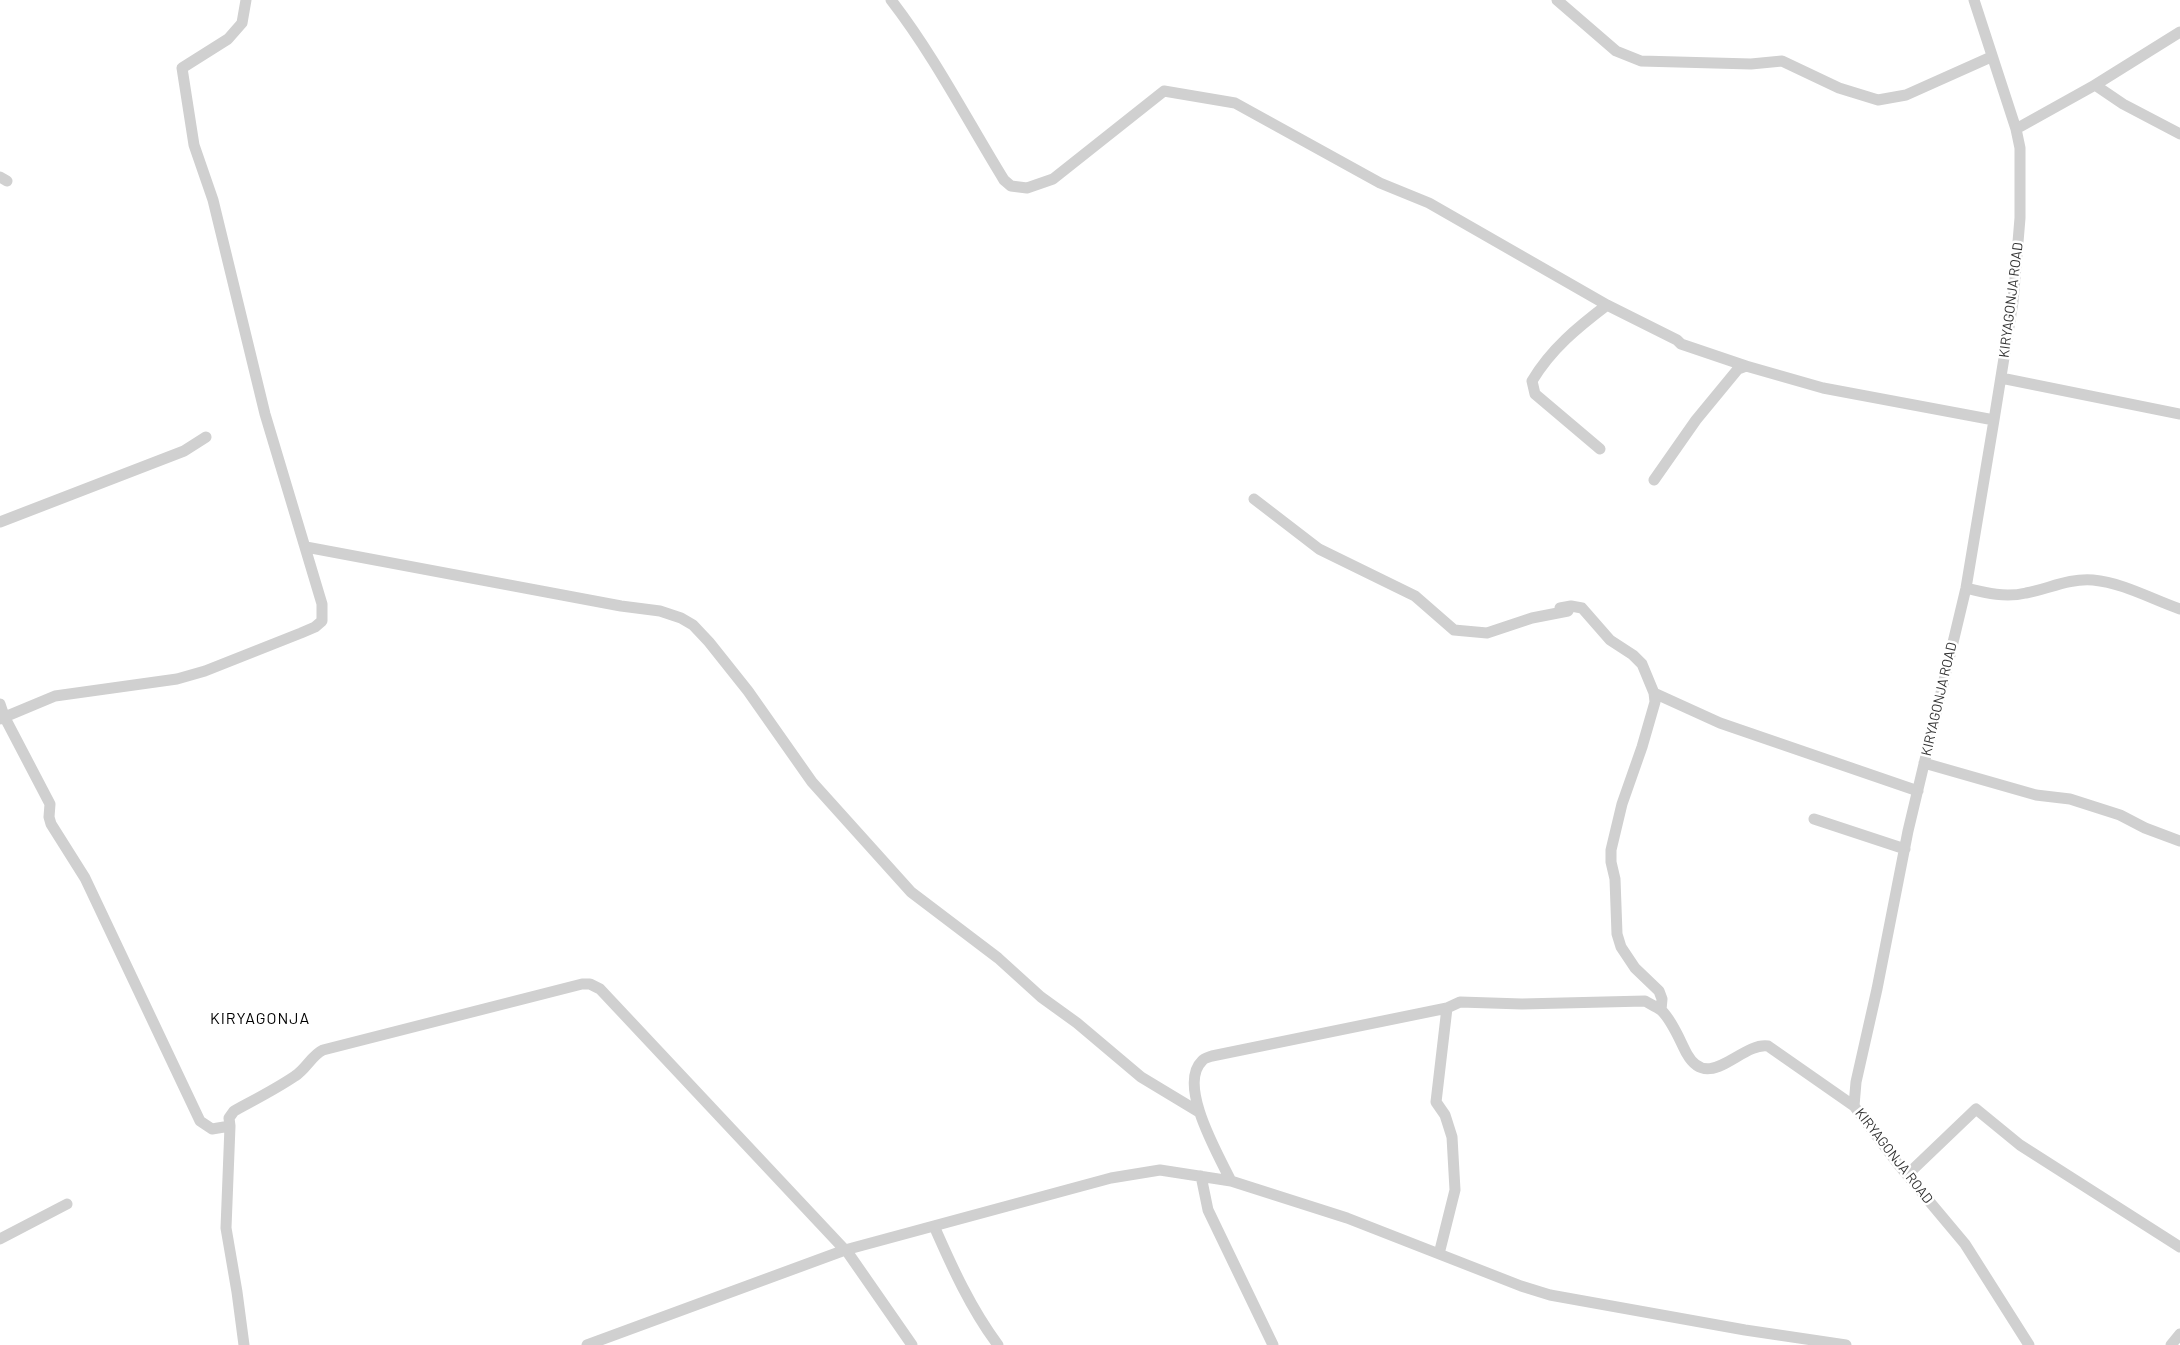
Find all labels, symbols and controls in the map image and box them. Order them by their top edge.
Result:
street label: KIRYAGONJA ROAD [1996,241,2026,359]
street label: KIRYAGONJA ROAD [1918,641,1960,757]
district label: KIRYAGONJA [209,1009,311,1029]
street label: KIRYAGONJA ROAD [1852,1105,1936,1207]

